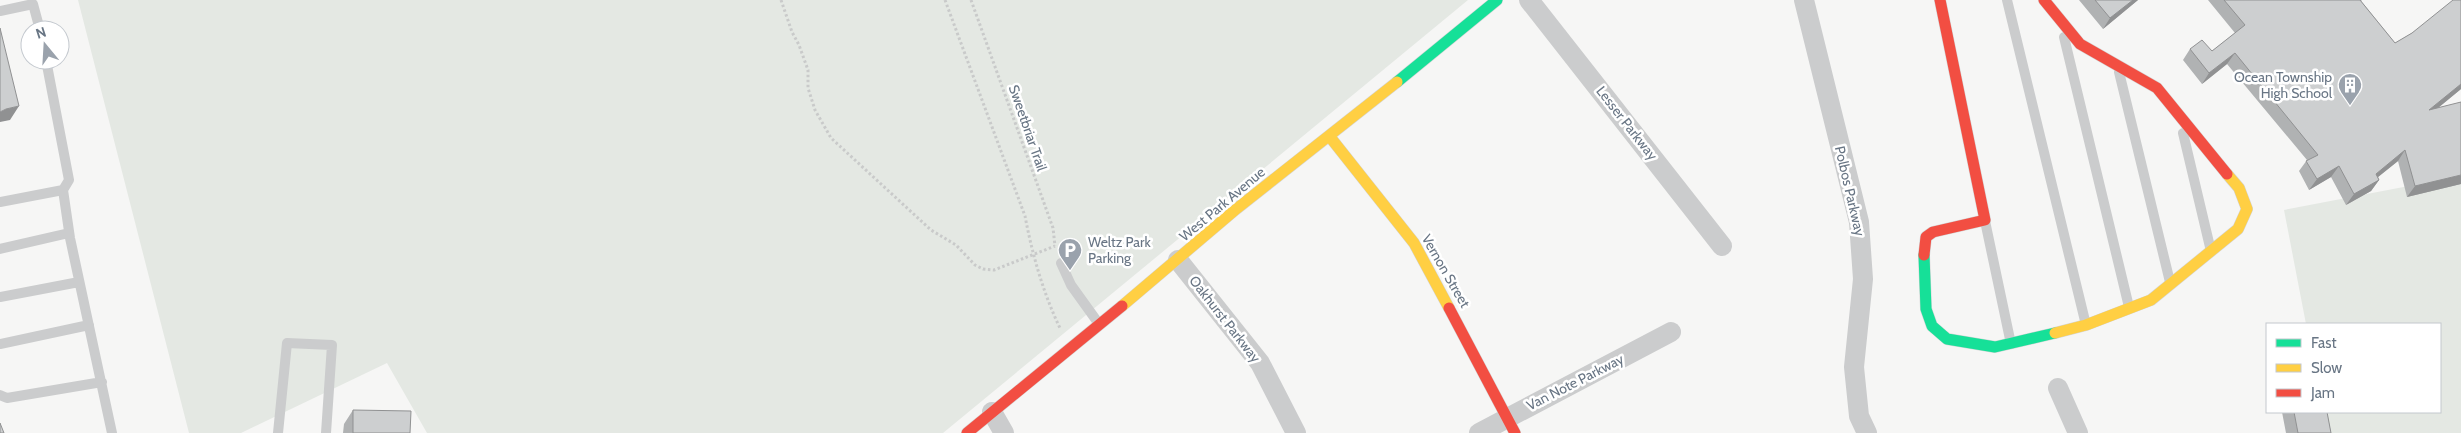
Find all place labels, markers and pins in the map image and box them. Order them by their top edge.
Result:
place label: Ocean Township High School [2234,68,2333,102]
building icon: Ocean Township High School [2337,72,2363,106]
place label: Weltz Park Parking [1088,233,1152,267]
parking icon: Weltz Park Parking [1057,237,1083,271]

